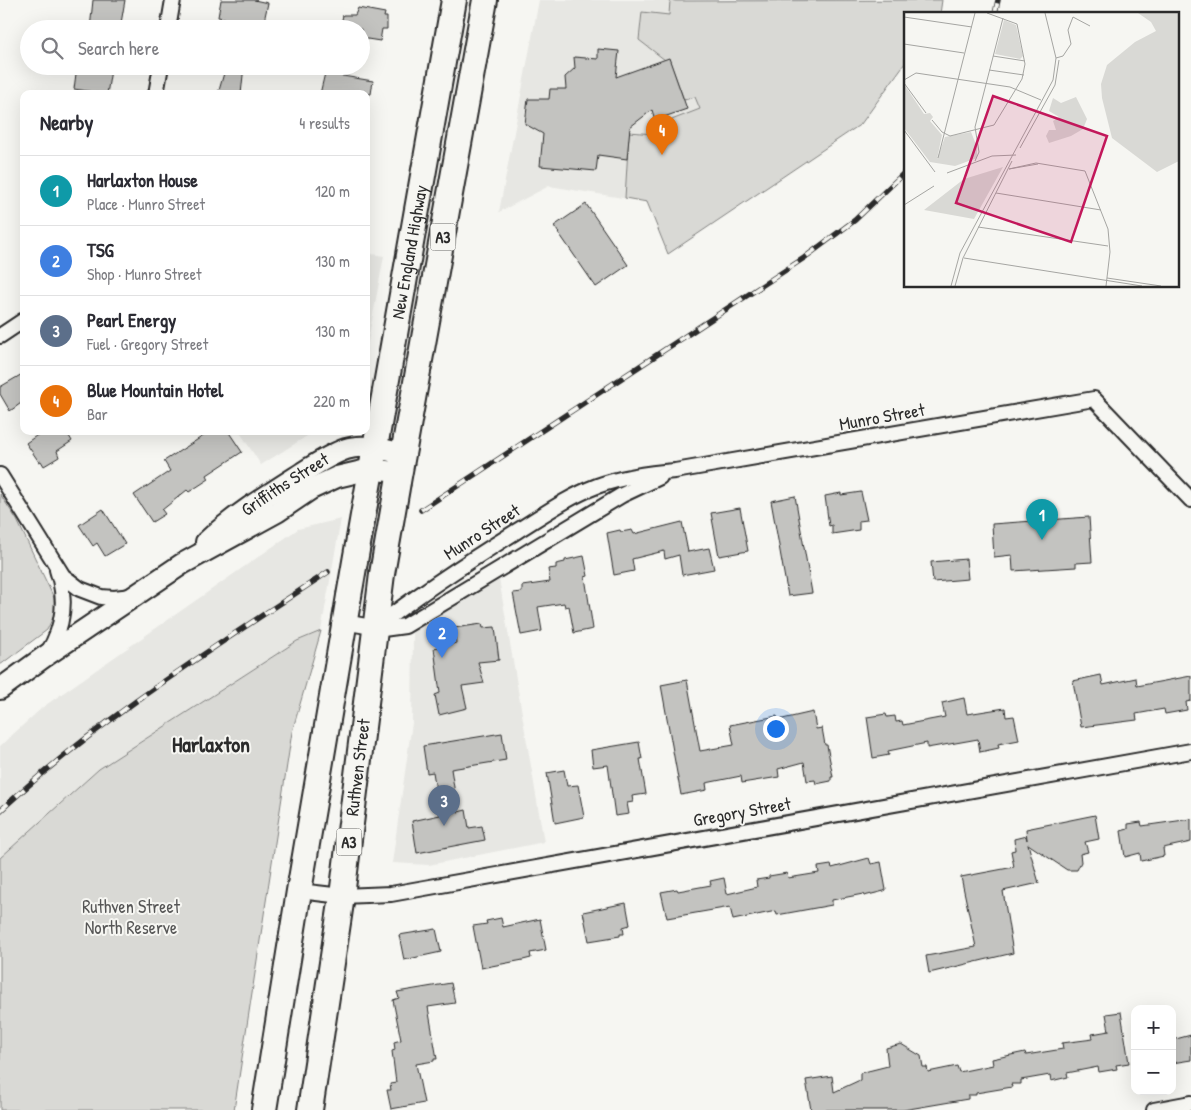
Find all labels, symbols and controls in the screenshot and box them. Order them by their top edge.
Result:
inset map [904,12,1178,288]
search box [20,20,370,75]
icon: search [38,34,66,62]
text: Search here [78,35,159,61]
text: Nearby [40,108,93,137]
text: 4 results [299,112,350,134]
pin: 4 [646,114,678,155]
text: Harlaxton House [87,167,198,193]
text: 1 [53,180,59,202]
text: 120 m [315,180,350,202]
street label: New England Highway [385,182,433,321]
text: Place · Munro Street [87,193,205,215]
road number: A3 [430,223,456,250]
text: TSG [87,237,114,263]
text: 2 [52,250,60,272]
text: 130 m [315,250,350,272]
text: Shop · Munro Street [87,263,202,285]
text: Pearl Energy [87,307,176,333]
text: 3 [52,320,60,342]
text: 130 m [315,320,350,342]
text: Fuel · Gregory Street [87,333,208,355]
text: Blue Mountain Hotel [87,377,223,403]
text: 4 [53,390,59,412]
text: 220 m [313,390,350,412]
street label: Munro Street [837,397,927,436]
text: Bar [87,403,108,425]
street label: Griffiths Street [236,446,334,522]
street label: Munro Street [439,497,525,566]
pin: 1 [1026,499,1058,540]
pin: 2 [426,617,458,658]
street label: Ruthven Street [339,716,376,817]
your location [763,716,789,742]
district label: Harlaxton [172,729,250,759]
pin: 3 [428,785,460,826]
street label: Gregory Street [691,790,793,832]
road number: A3 [336,829,362,856]
park label: Ruthven Street North Reserve [82,894,181,940]
map controls [1131,1005,1176,1095]
button: + [1131,1005,1176,1050]
button: − [1131,1050,1176,1095]

